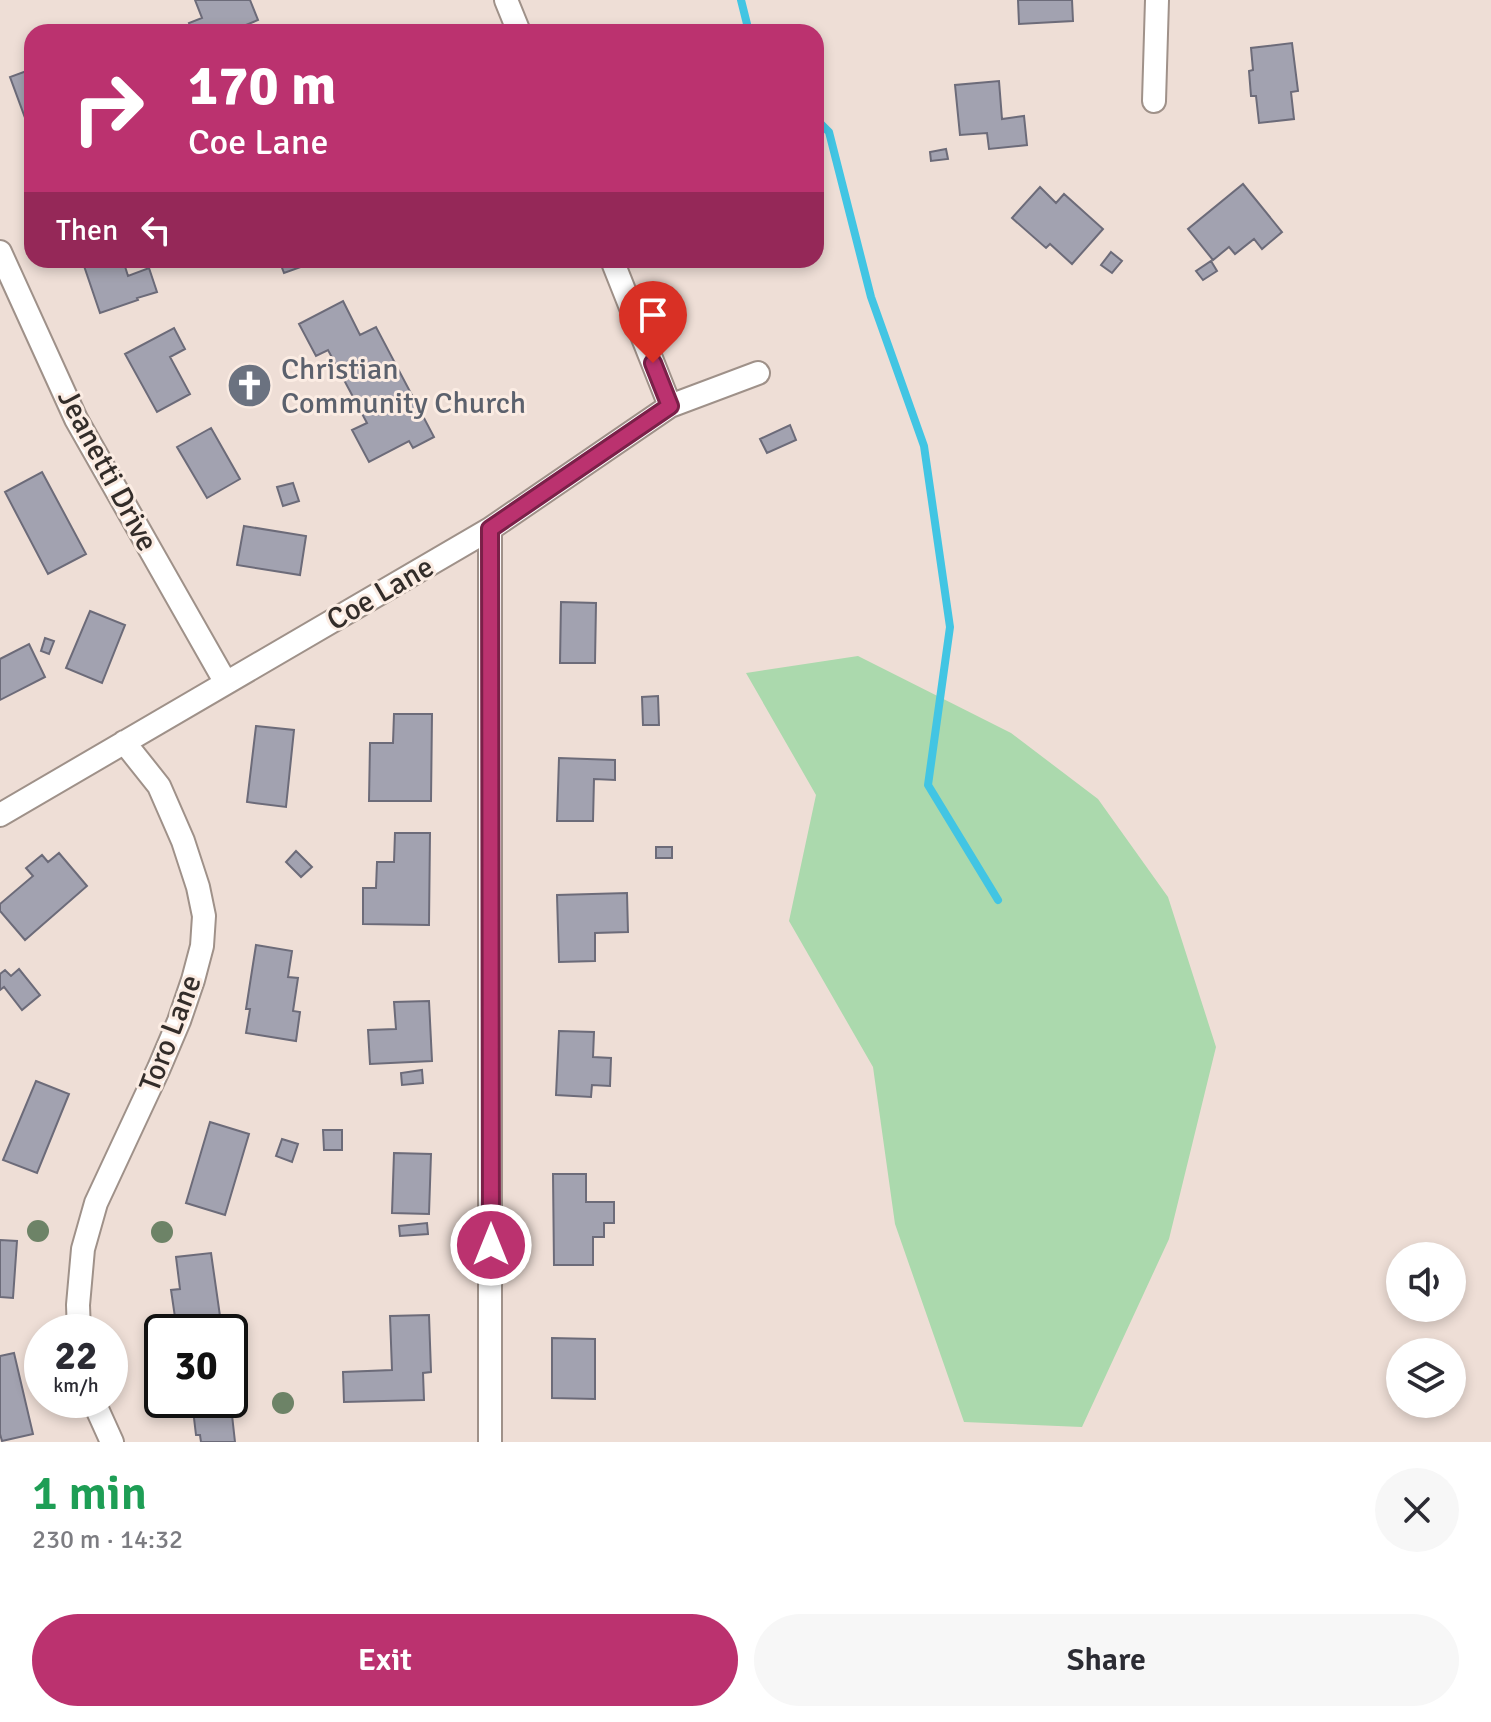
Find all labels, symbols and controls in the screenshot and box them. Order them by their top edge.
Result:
text: 170 m [188,51,336,120]
icon: right [56,56,160,160]
text: Coe Lane [188,120,328,165]
icon: left [134,208,178,252]
text: Then [56,212,118,249]
pin [619,281,687,363]
icon: arrive [631,293,675,337]
place label: Christian Community Church [281,351,526,422]
church icon: Christian Community Church [226,362,274,410]
street label: Jeanetti Drive [49,383,166,558]
street label: Coe Lane [320,548,440,639]
street label: Toro Lane [131,969,210,1097]
position arrow [449,1203,533,1287]
map controls [1386,1242,1466,1418]
button: sound [1386,1242,1466,1322]
speed limit sign: 30 [144,1314,248,1418]
text: 22 [54,1331,98,1381]
button: layers [1386,1338,1466,1418]
text: km/h [53,1373,99,1398]
text: 1 min [32,1464,147,1523]
button: close [1375,1468,1459,1552]
text: 230 m · 14:32 [32,1524,183,1556]
button: Exit [32,1614,738,1706]
button: Share [754,1614,1459,1706]

